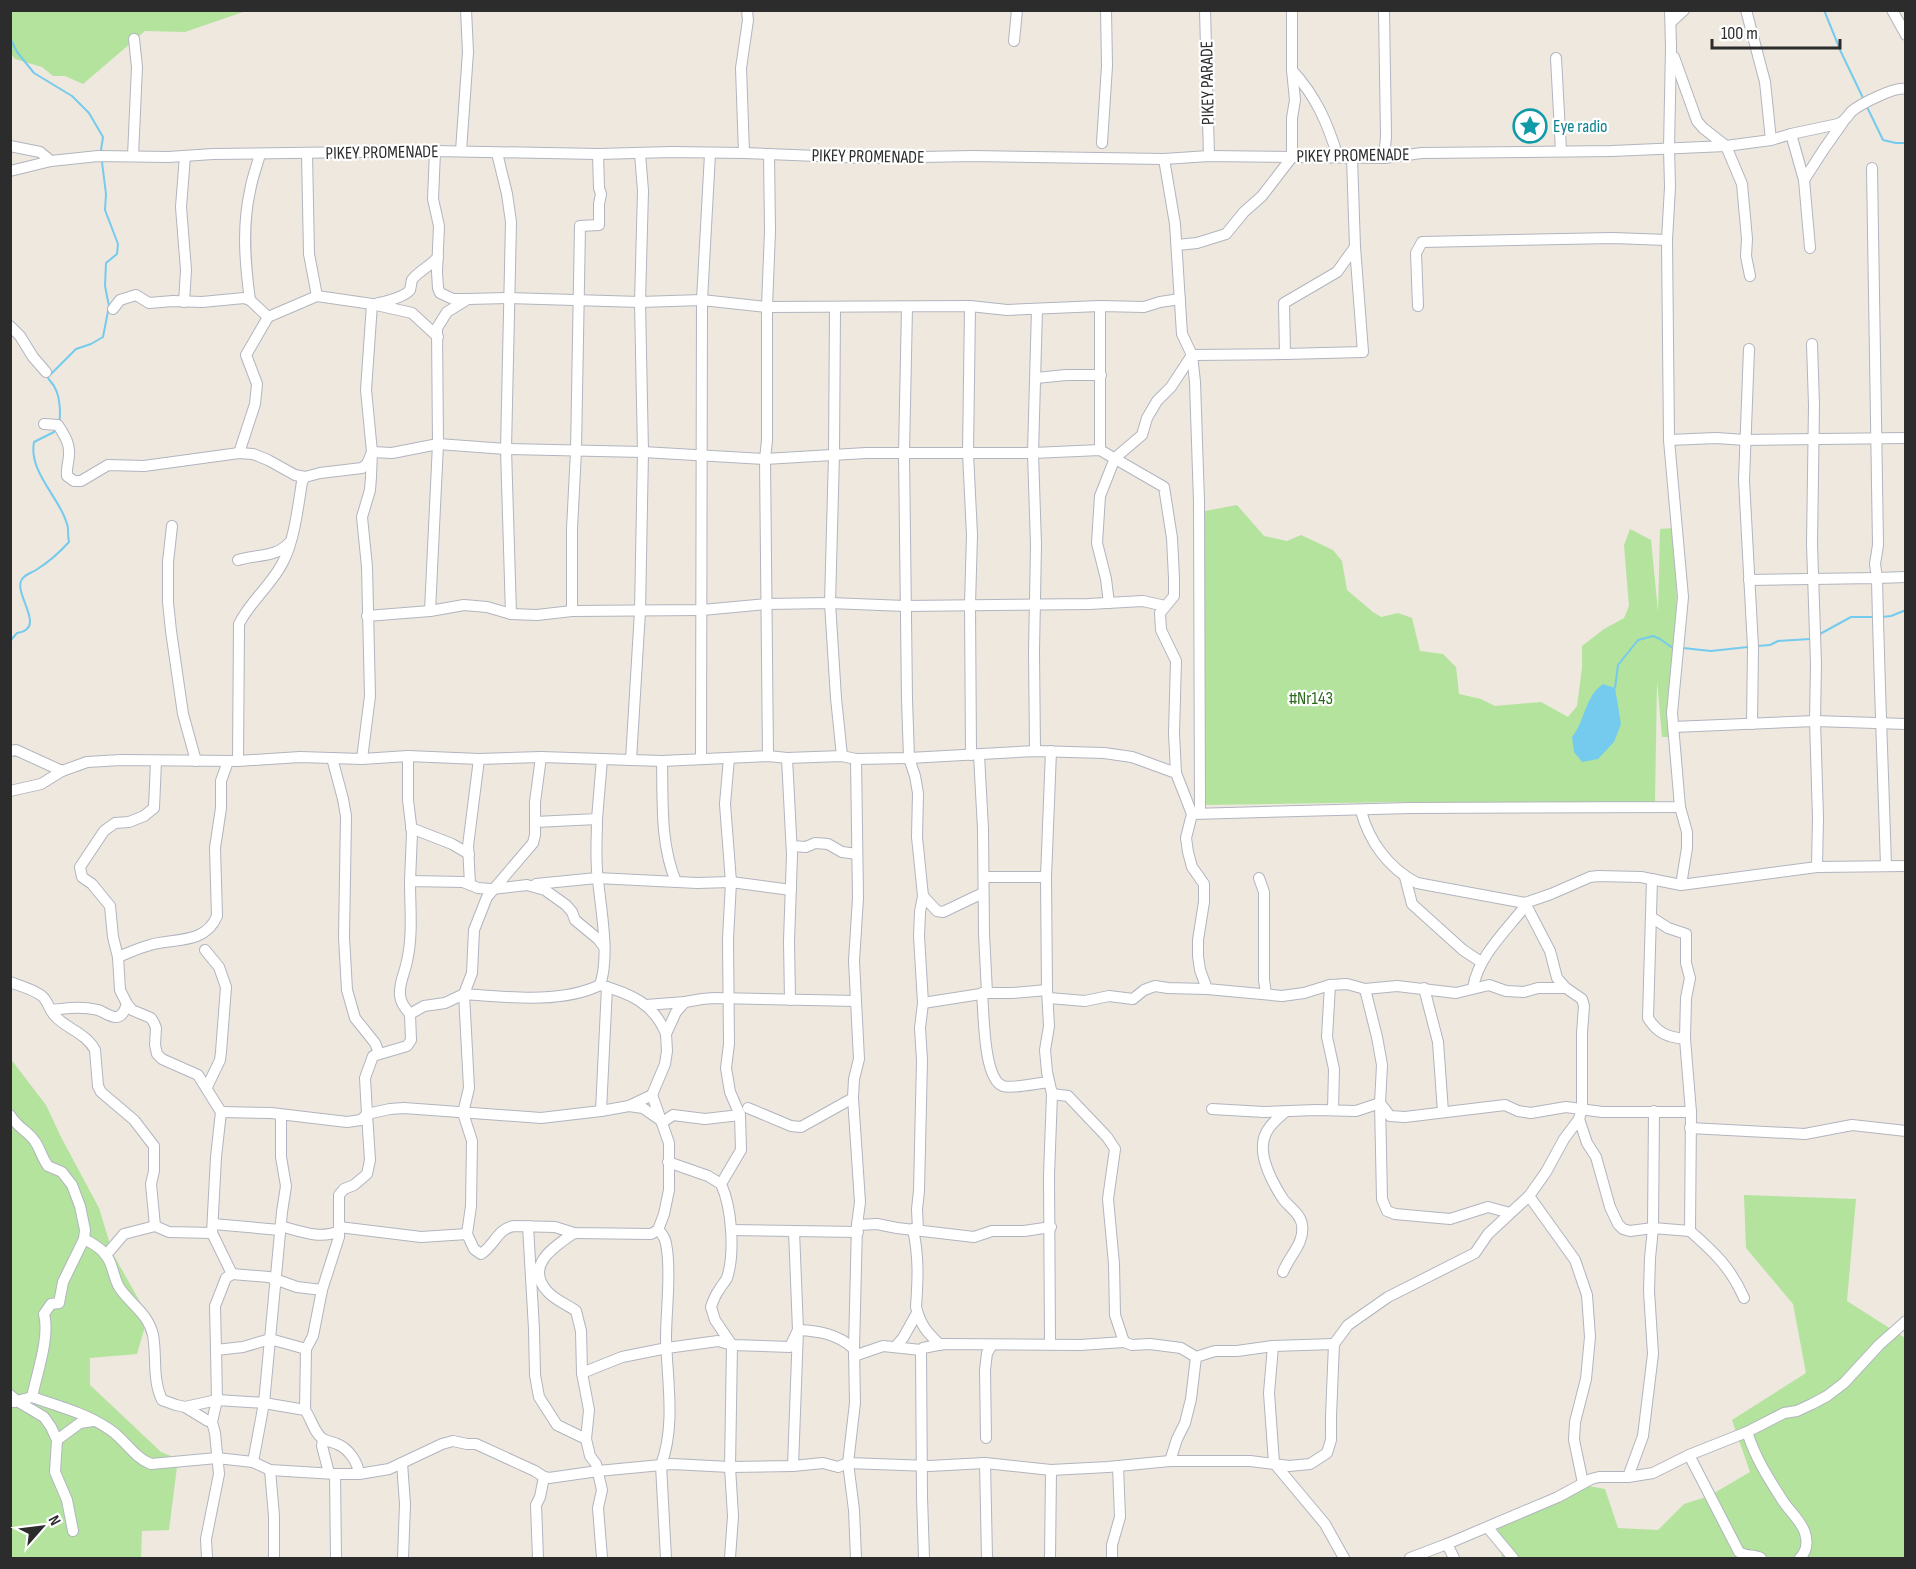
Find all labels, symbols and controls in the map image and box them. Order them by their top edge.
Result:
scale bar [1712,12,1840,50]
text: 100 m [1721,23,1758,44]
street label: PIKEY PARADE [1196,41,1219,125]
place icon: Eye radio [1512,108,1548,144]
place label: Eye radio [1553,116,1607,137]
street label: PIKEY PROMENADE [325,141,439,164]
street label: PIKEY PROMENADE [1296,144,1410,167]
street label: PIKEY PROMENADE [811,145,925,168]
park label: #Nr143 [1289,688,1333,709]
north arrow [12,1497,72,1557]
text: N [44,1512,64,1529]

